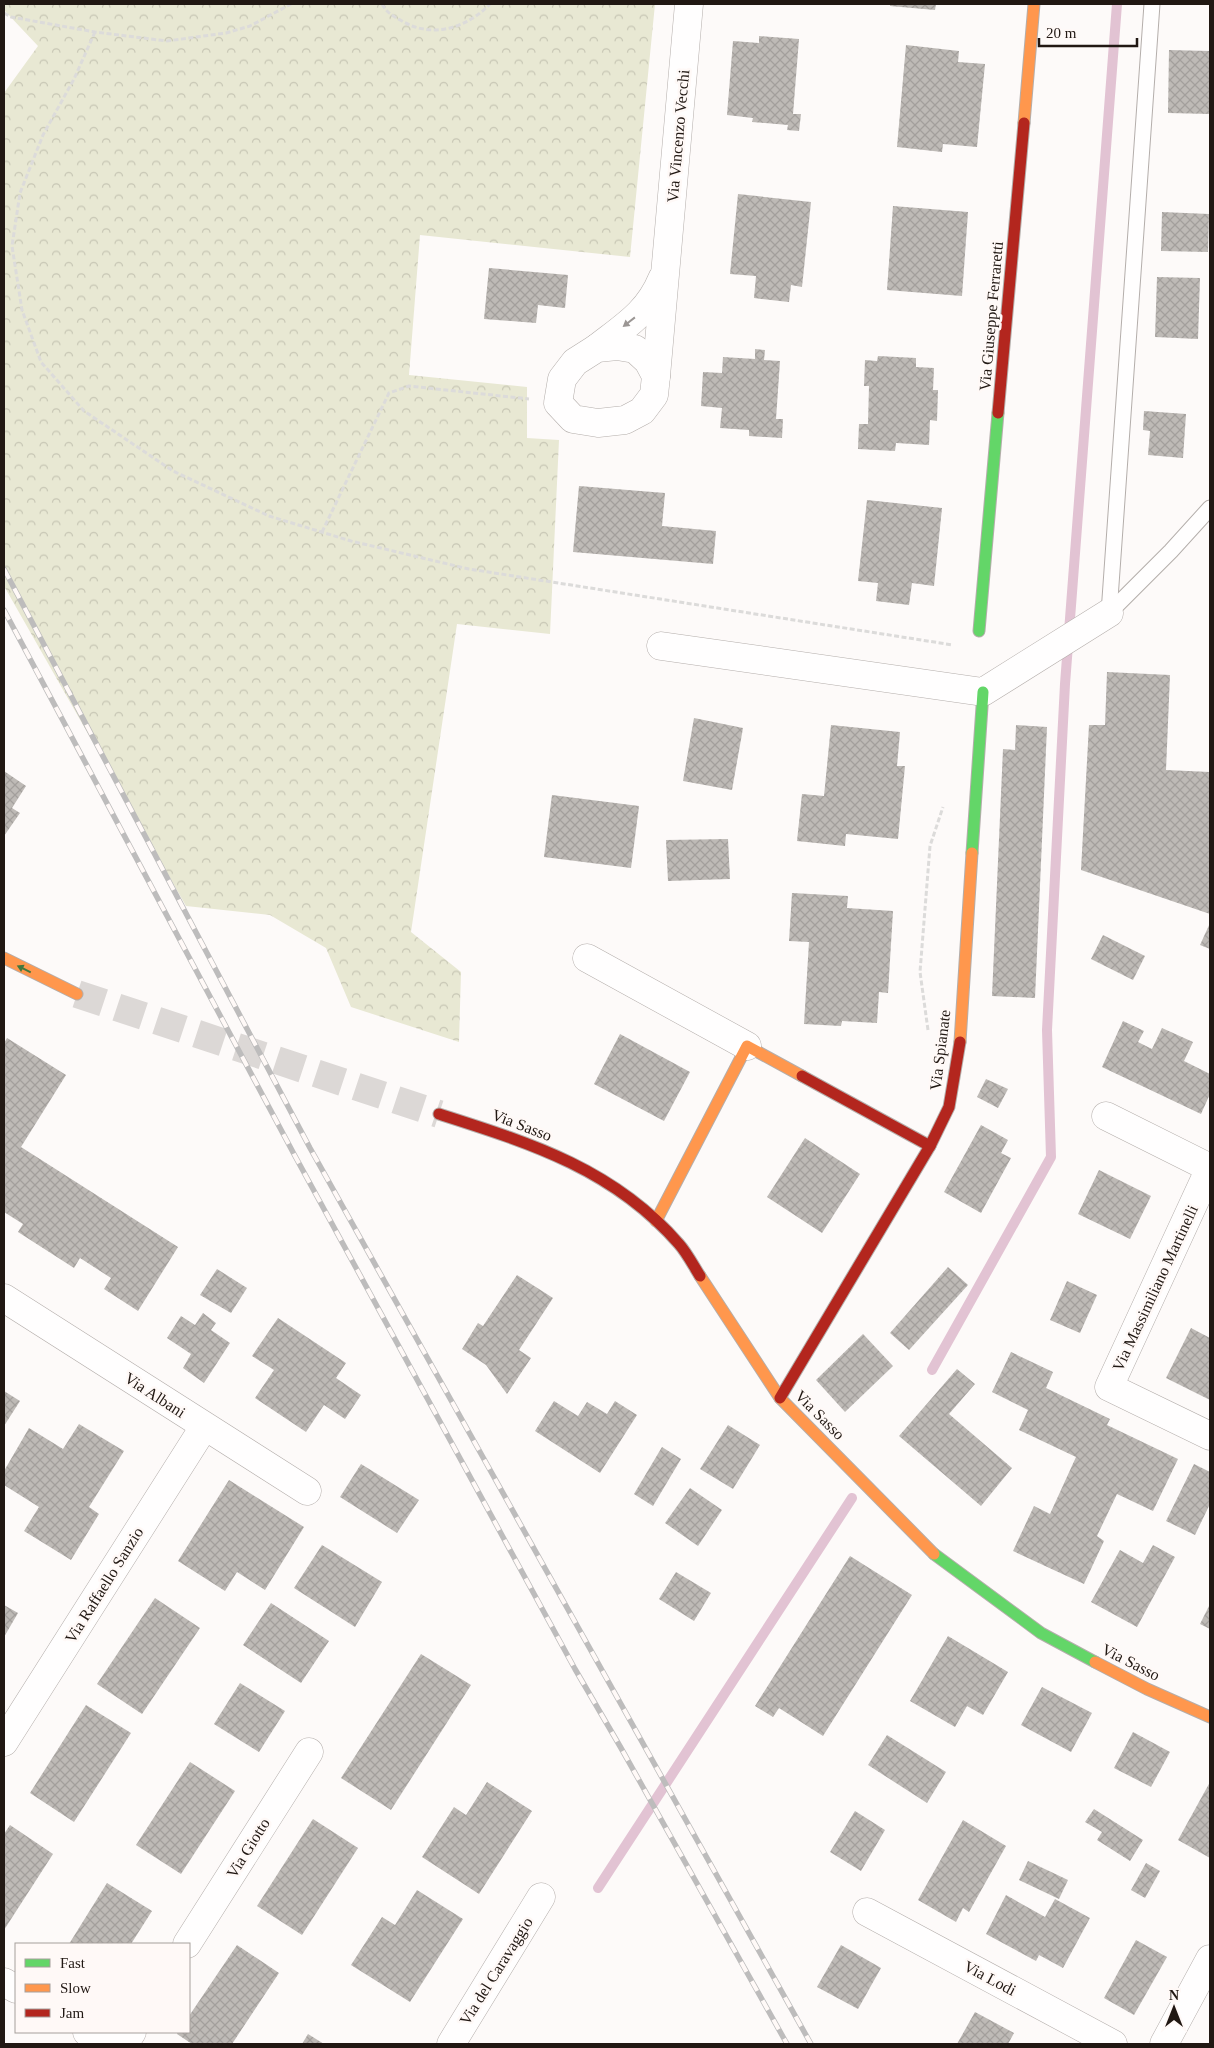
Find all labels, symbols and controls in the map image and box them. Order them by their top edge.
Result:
scale bar [1039,15,1136,47]
text: 20 m [1046,25,1077,41]
street label: Via Vincenzo Vecchi [664,68,692,203]
street label: Via Giuseppe Ferraretti [976,240,1007,392]
one-way arrow [623,317,636,327]
one-way arrow [17,964,32,973]
street label: Via Spianate [927,1009,954,1091]
street label: Via Sasso [490,1106,554,1144]
street label: Via Massimiliano Martinelli [1109,1202,1201,1374]
street label: Via Albani [122,1369,189,1421]
street label: Via Sasso [792,1387,848,1443]
street label: Via Raffaello Sanzio [62,1524,146,1646]
street label: Via Sasso [1099,1640,1163,1684]
street label: Via Giotto [223,1815,273,1881]
street label: Via del Caravaggio [456,1914,537,2028]
legend [15,1943,190,2033]
text: Fast [60,1955,86,1971]
street label: Via Lodi [961,1957,1019,1999]
text: Slow [60,1980,91,1996]
north arrow [1149,1983,1199,2033]
text: N [1169,1988,1179,2003]
text: Jam [60,2005,84,2021]

